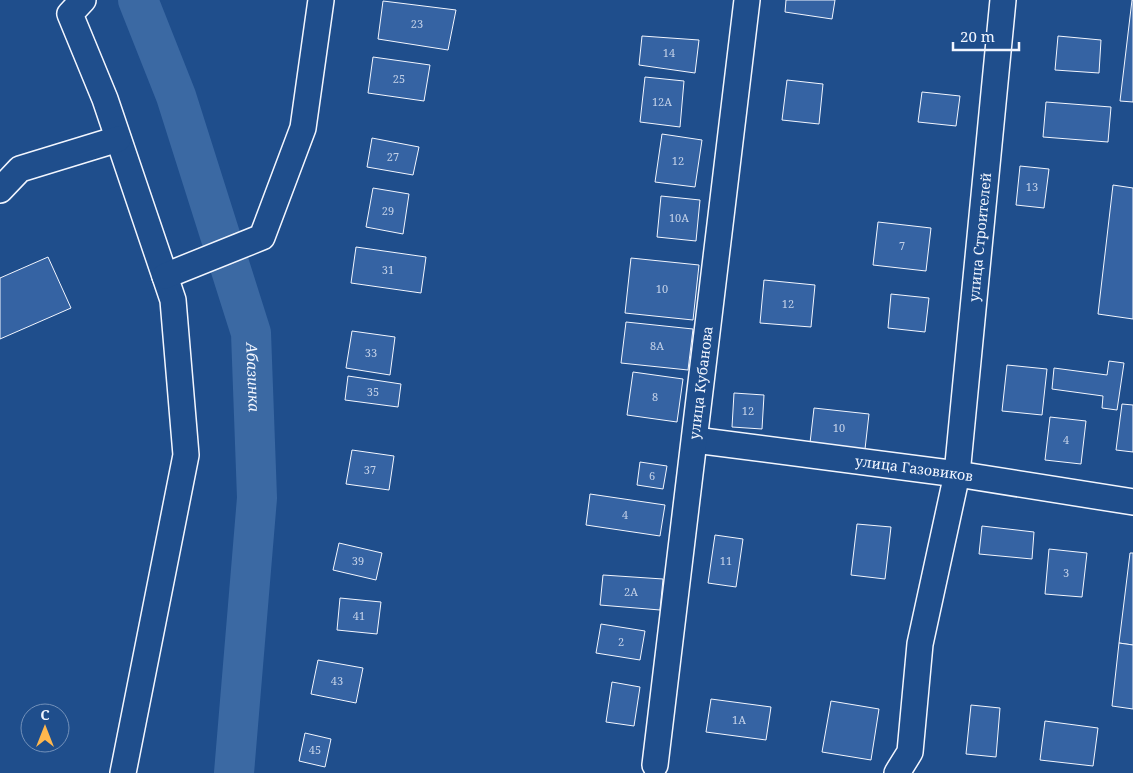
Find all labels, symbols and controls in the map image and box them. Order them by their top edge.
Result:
house number: 23 [411,16,423,31]
scale bar [953,20,1019,52]
text: 20 m [960,26,995,46]
house number: 14 [663,45,675,60]
house number: 25 [393,71,405,86]
house number: 12А [652,94,672,109]
house number: 27 [387,149,399,164]
house number: 12 [672,153,684,168]
street label: улица Строителей [964,172,995,303]
house number: 13 [1026,179,1038,194]
house number: 29 [382,203,394,218]
house number: 10А [669,210,689,225]
house number: 7 [899,238,905,253]
house number: 31 [382,262,394,277]
house number: 10 [656,281,668,296]
house number: 12 [782,296,794,311]
street label: улица Кубанова [684,325,717,440]
house number: 8А [650,338,664,353]
water label: Абазинка [242,341,265,413]
house number: 33 [365,345,377,360]
house number: 35 [367,384,379,399]
house number: 8 [652,389,658,404]
house number: 12 [742,403,754,418]
house number: 10 [833,420,845,435]
house number: 4 [1063,432,1069,447]
street label: улица Газовиков [854,451,975,485]
house number: 37 [364,462,376,477]
house number: 6 [649,468,655,483]
house number: 4 [622,507,628,522]
house number: 39 [352,553,364,568]
house number: 11 [720,553,732,568]
house number: 3 [1063,565,1069,580]
house number: 2А [624,584,638,599]
house number: 41 [353,608,365,623]
house number: 2 [618,634,624,649]
house number: 43 [331,673,343,688]
north arrow [20,703,70,753]
text: С [40,705,50,724]
house number: 1А [732,712,746,727]
house number: 45 [309,742,321,757]

